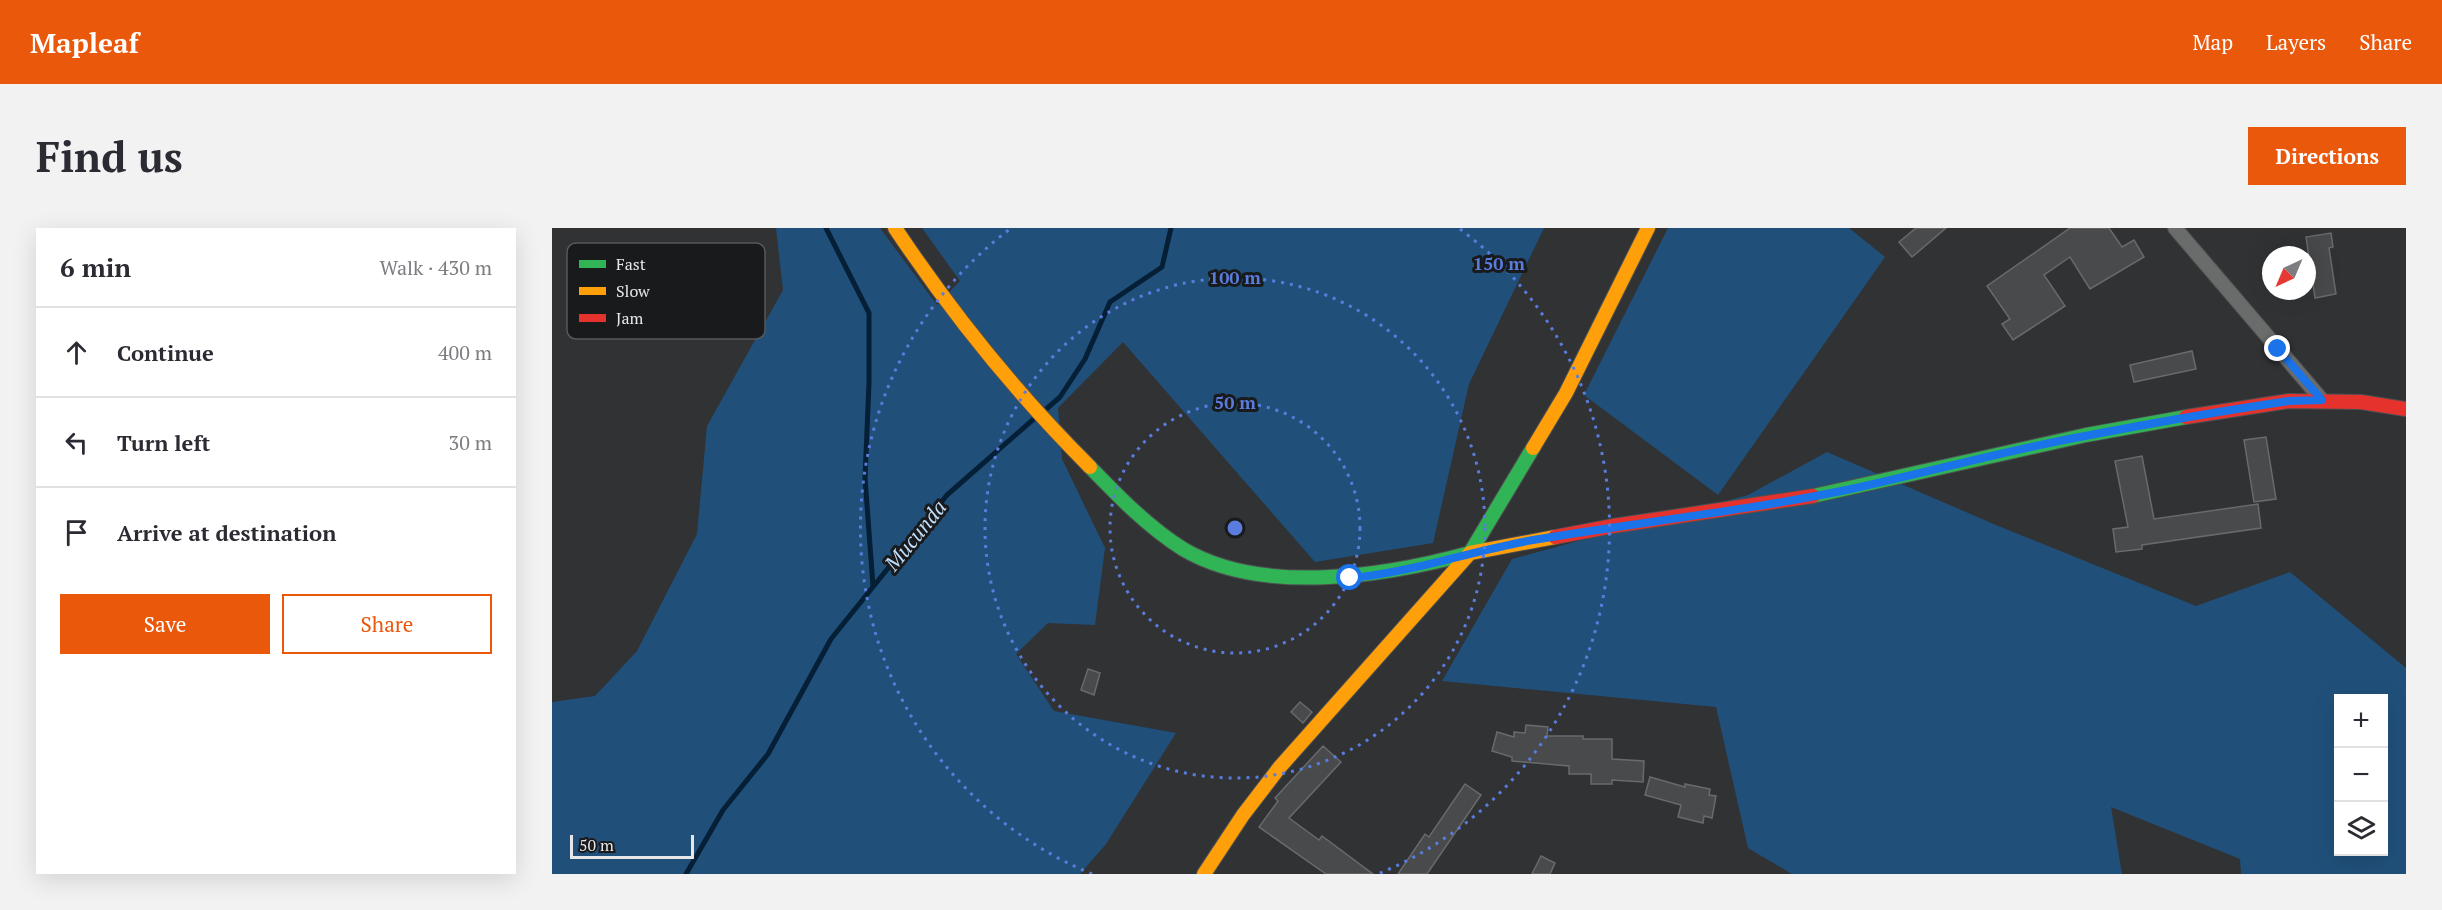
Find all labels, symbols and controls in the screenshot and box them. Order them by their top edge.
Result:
text: Mapleaf [30,24,139,61]
text: Map [2192,28,2233,56]
text: Layers [2266,28,2326,56]
text: Share [2359,28,2412,56]
button: Directions [2248,127,2406,185]
text: Find us [36,128,183,184]
legend [567,243,765,339]
north arrow [2262,246,2316,300]
text: 6 min [60,250,131,284]
text: 150 m [1473,251,1525,275]
text: Fast [616,253,646,275]
text: Walk · 430 m [380,254,492,281]
text: 100 m [1209,265,1261,289]
text: Slow [616,280,650,302]
text: Jam [616,307,644,329]
route end [2264,335,2290,361]
icon: ahead [60,336,93,369]
text: Continue [117,338,214,367]
text: 400 m [438,339,492,366]
text: 50 m [1214,390,1256,414]
icon: left [60,426,93,459]
text: Turn left [117,428,210,457]
text: 30 m [449,429,492,456]
water label: Mucunda [877,494,952,577]
icon: arrive [60,516,93,549]
text: Arrive at destination [117,518,336,547]
centre of rings [1225,518,1245,538]
route start [1336,564,1362,590]
button: Save [60,594,270,654]
button: Share [282,594,492,654]
map controls [2334,694,2388,856]
button: + [2334,694,2388,748]
button: − [2334,748,2388,802]
button: layers [2334,802,2388,856]
scale bar [570,832,694,860]
text: 50 m [579,834,614,856]

